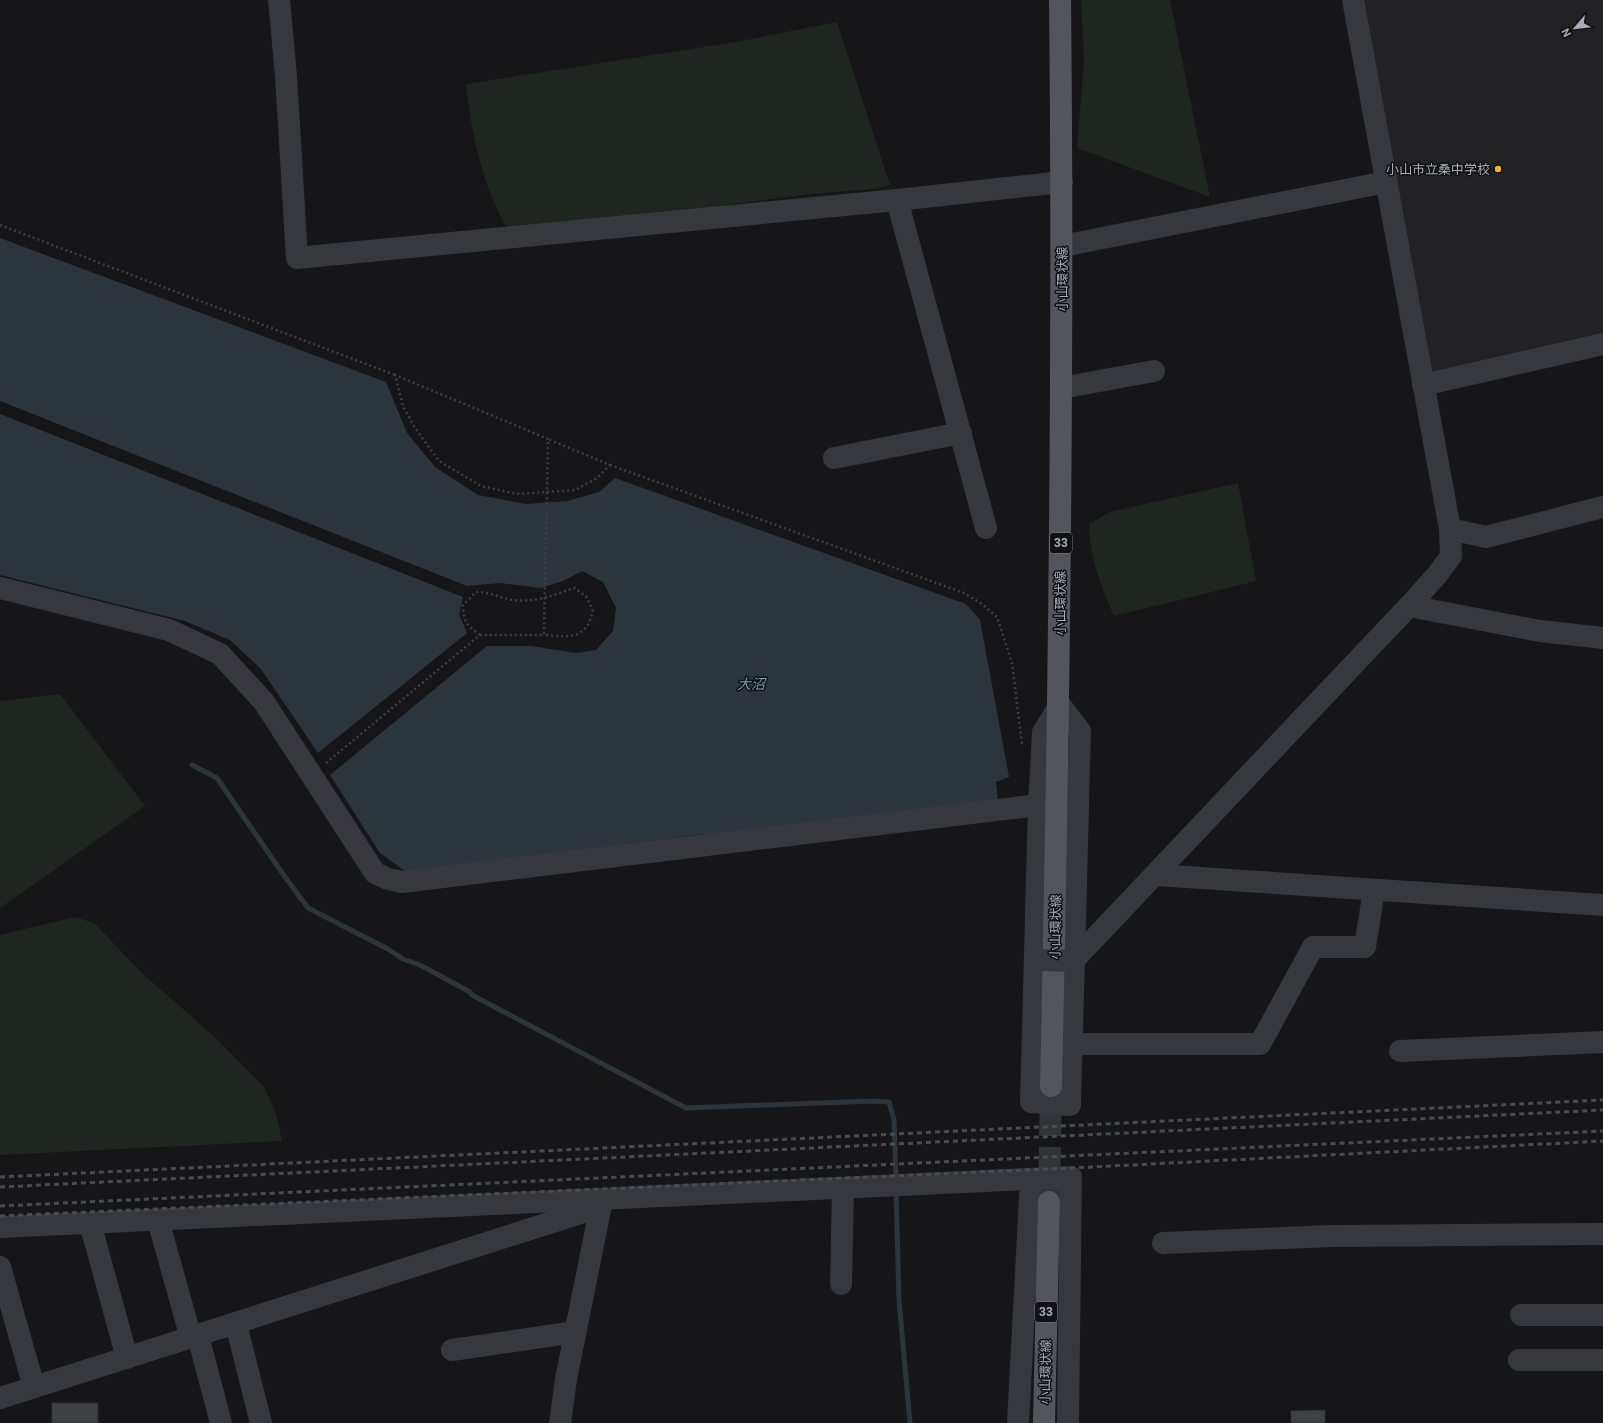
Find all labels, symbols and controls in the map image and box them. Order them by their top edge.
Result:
north arrow [1555,8,1595,48]
text: N [1559,26,1574,39]
place label: 小山市立桑中学校 [1386,162,1490,177]
marker: 小山市立桑中学校 [1493,164,1503,174]
street label: 小山環状線 [1055,246,1070,312]
road number: 33 [1050,533,1072,553]
street label: 小山環状線 [1053,570,1068,636]
water label: 大沼 [737,676,767,692]
street label: 小山環状線 [1047,894,1064,960]
road number: 33 [1035,1302,1057,1322]
street label: 小山環状線 [1037,1339,1054,1405]

